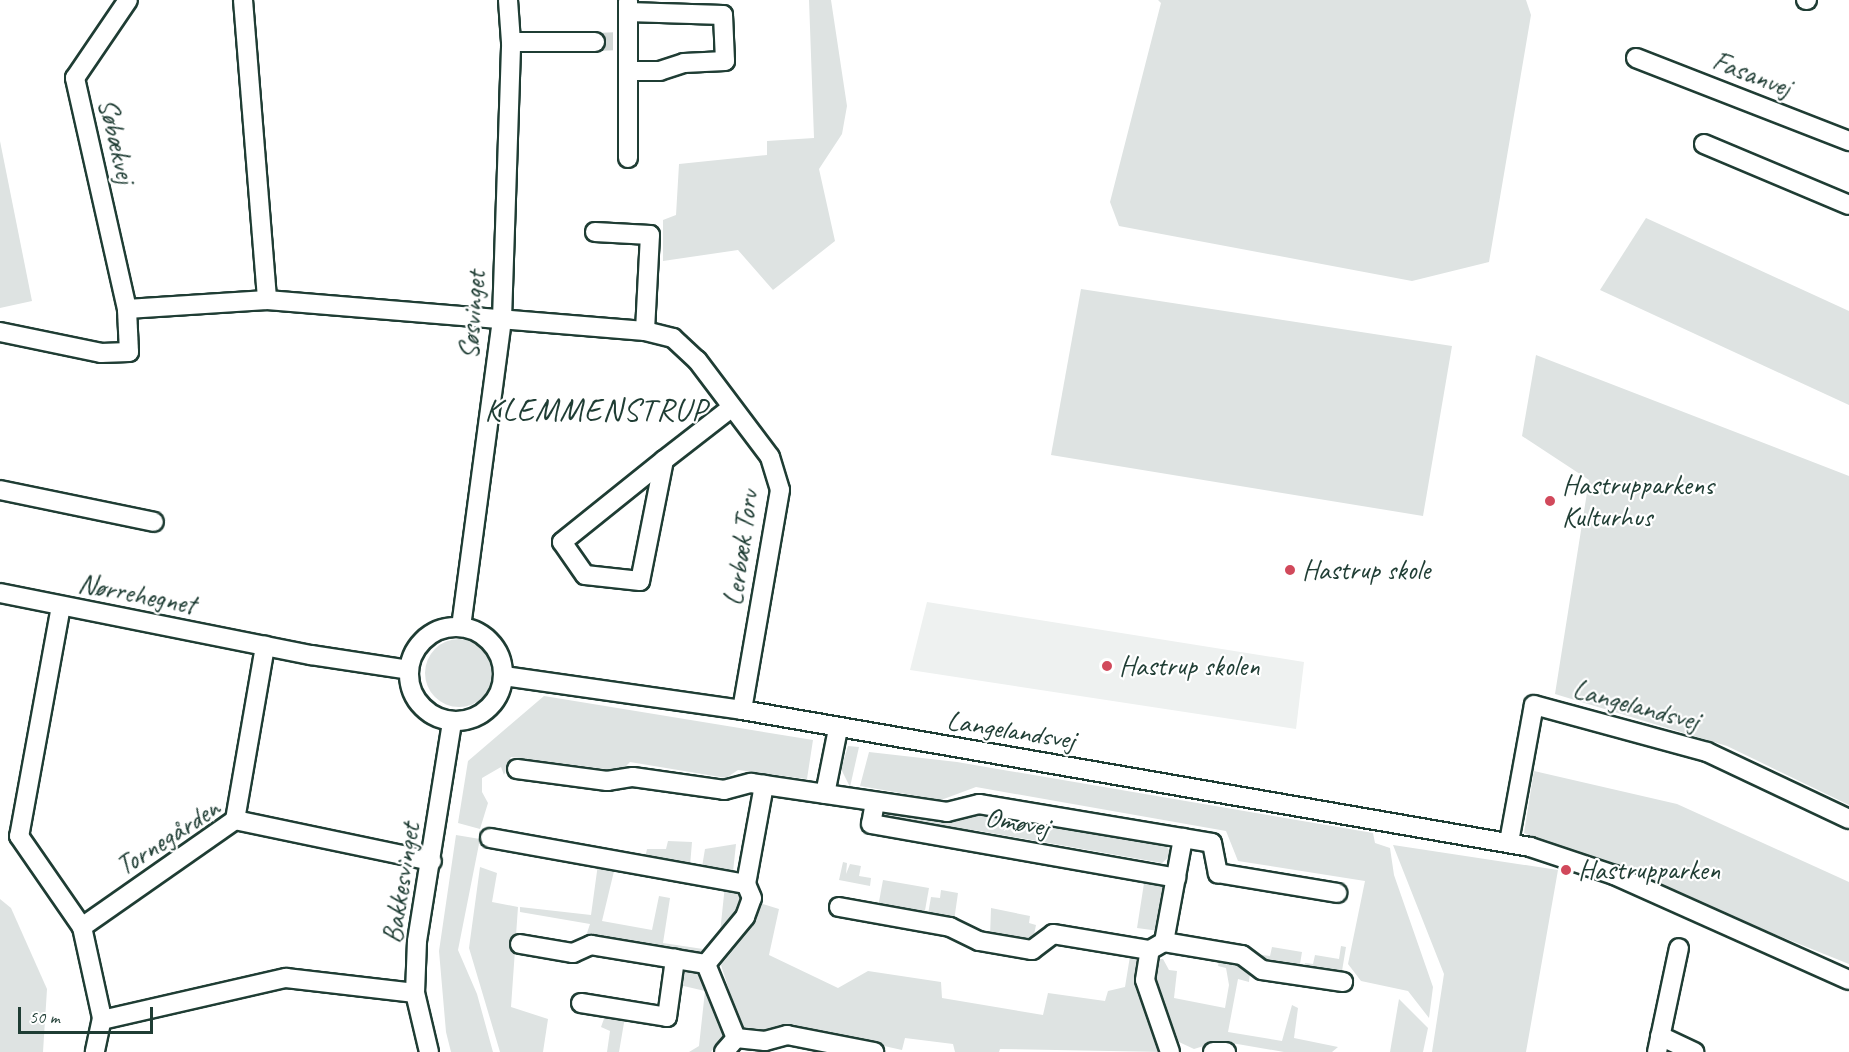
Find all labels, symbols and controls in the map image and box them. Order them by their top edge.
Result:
street label: Fasanvej [1708,44,1796,104]
street label: Søbækvej [91,95,143,187]
street label: Søsvinget [451,269,493,361]
district label: KLEMMENSTRUP [486,391,706,429]
place label: Hastrupparkens Kulturhus [1562,468,1714,534]
street label: Lerbæk Torv [716,488,766,608]
marker: Hastrupparkens Kulturhus [1543,494,1557,508]
place label: Hastrup skole [1302,553,1430,587]
marker: Hastrup skole [1283,563,1297,577]
street label: Nørrehegnet [76,566,198,622]
place label: Hastrup skolen [1119,649,1260,683]
marker: Hastrup skolen [1100,659,1114,673]
street label: Langelandsvej [1569,672,1703,738]
street label: Langelandsvej [945,703,1077,757]
street label: Tornegården [110,791,226,883]
street label: Omøvej [983,800,1051,844]
street label: Bakkesvinget [375,820,427,946]
place label: Hastrupparken [1578,853,1720,887]
marker: Hastrupparken [1559,863,1573,877]
scale bar [21,995,156,1033]
text: 50 m [29,1006,60,1028]

